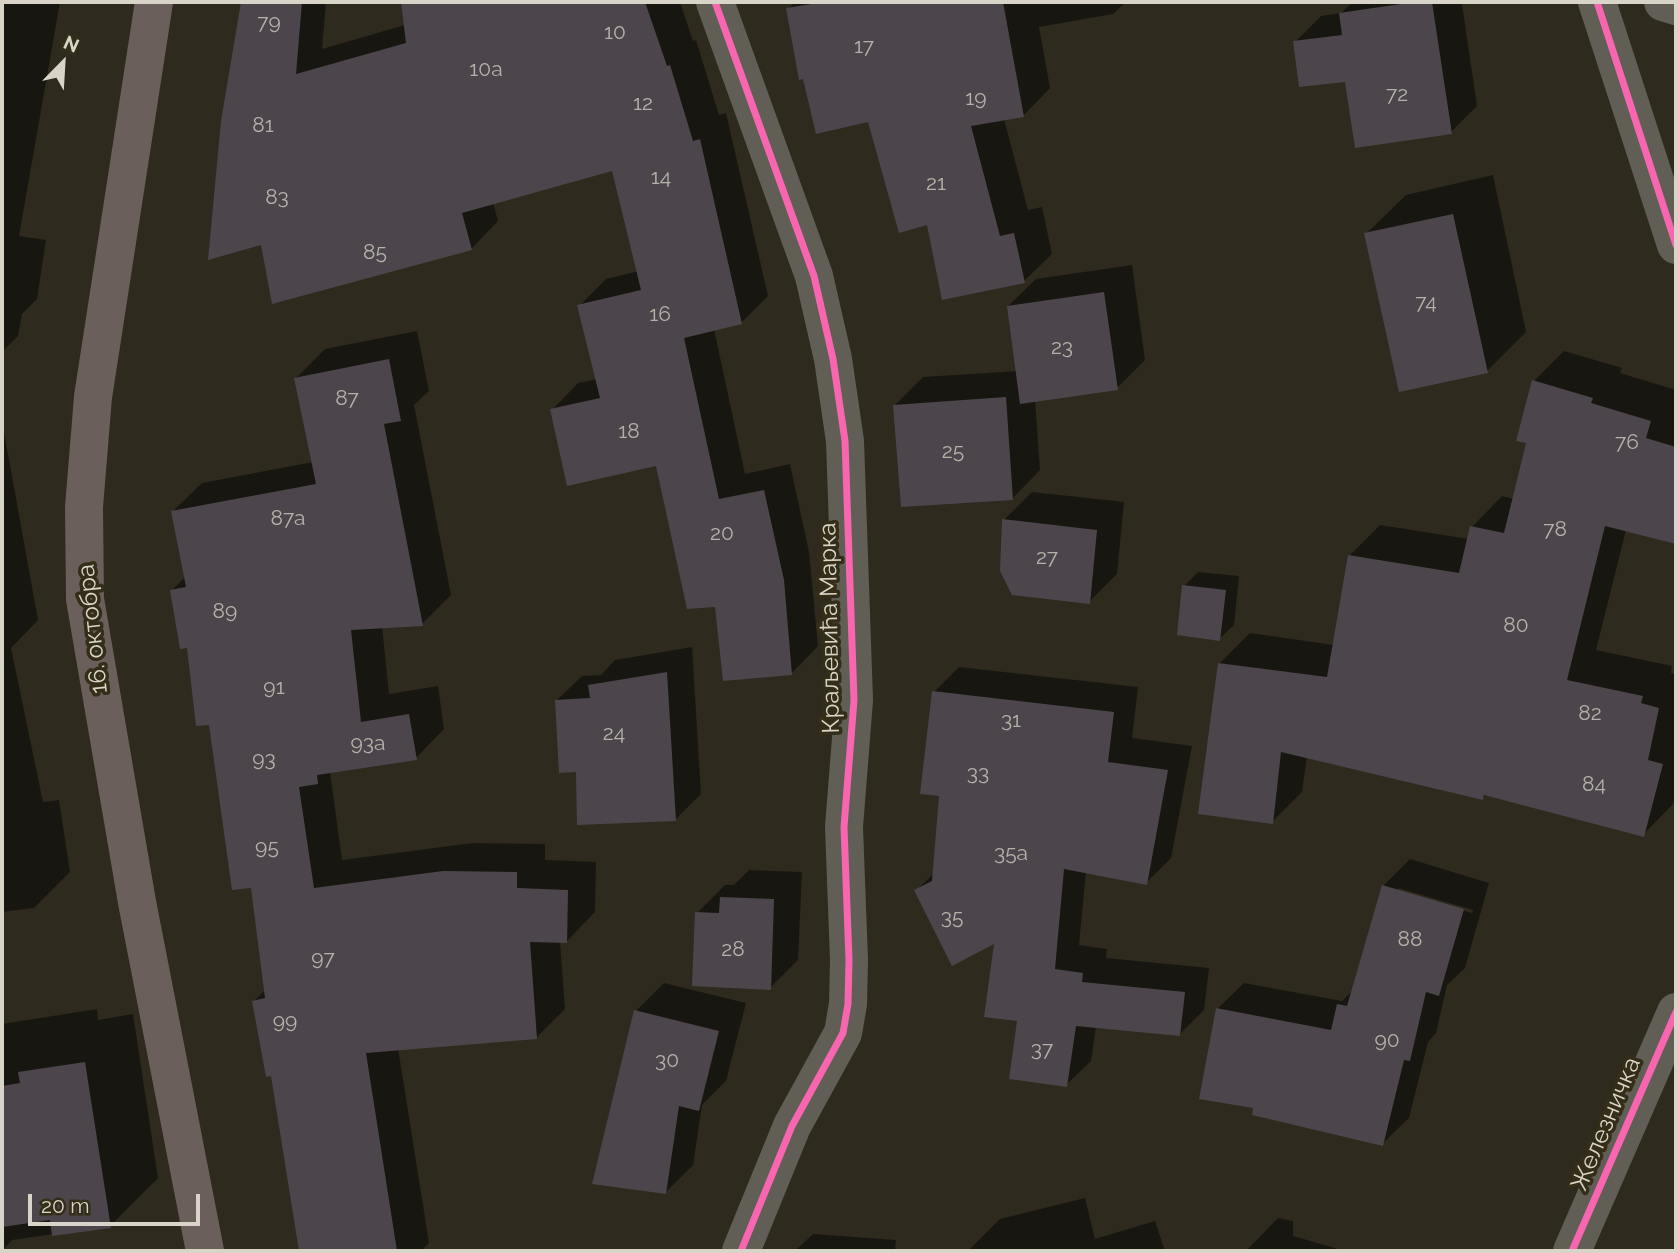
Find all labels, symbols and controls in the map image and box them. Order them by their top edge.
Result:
house number: 79 [257,10,281,36]
house number: 10 [604,20,626,46]
north arrow [28,28,98,98]
text: N [60,31,83,57]
house number: 17 [854,34,874,60]
house number: 10a [469,57,503,83]
house number: 72 [1386,82,1408,108]
house number: 19 [965,86,987,112]
house number: 12 [633,91,653,117]
house number: 81 [252,113,274,139]
house number: 14 [651,165,671,191]
house number: 21 [926,171,946,197]
house number: 83 [265,185,289,211]
house number: 85 [363,240,387,266]
house number: 74 [1415,290,1437,316]
house number: 16 [649,302,671,328]
house number: 23 [1051,335,1073,361]
house number: 87 [335,386,359,412]
house number: 18 [618,419,640,445]
house number: 76 [1615,430,1639,456]
house number: 25 [942,439,964,465]
house number: 87a [270,506,306,532]
house number: 78 [1543,517,1567,543]
house number: 20 [710,521,734,547]
street label: Краљевића Марка [814,522,846,734]
house number: 27 [1036,545,1058,571]
street label: 16. октобра [72,563,114,695]
house number: 89 [213,599,237,625]
house number: 80 [1503,613,1529,639]
house number: 91 [263,675,285,701]
house number: 82 [1578,701,1602,727]
house number: 31 [1001,708,1021,734]
house number: 24 [603,721,625,747]
house number: 93a [351,731,385,757]
house number: 93 [252,747,276,773]
house number: 33 [967,761,989,787]
house number: 84 [1582,772,1606,798]
house number: 95 [255,835,279,861]
house number: 35a [994,841,1028,867]
house number: 35 [941,905,963,931]
house number: 88 [1398,927,1422,953]
house number: 28 [721,937,745,963]
house number: 97 [311,946,335,972]
house number: 99 [273,1009,297,1035]
house number: 90 [1374,1028,1400,1054]
house number: 37 [1031,1037,1053,1063]
house number: 30 [655,1048,679,1074]
street label: Железничка [1565,1053,1647,1195]
scale bar [32,1180,203,1224]
text: 20 m [41,1193,89,1218]

